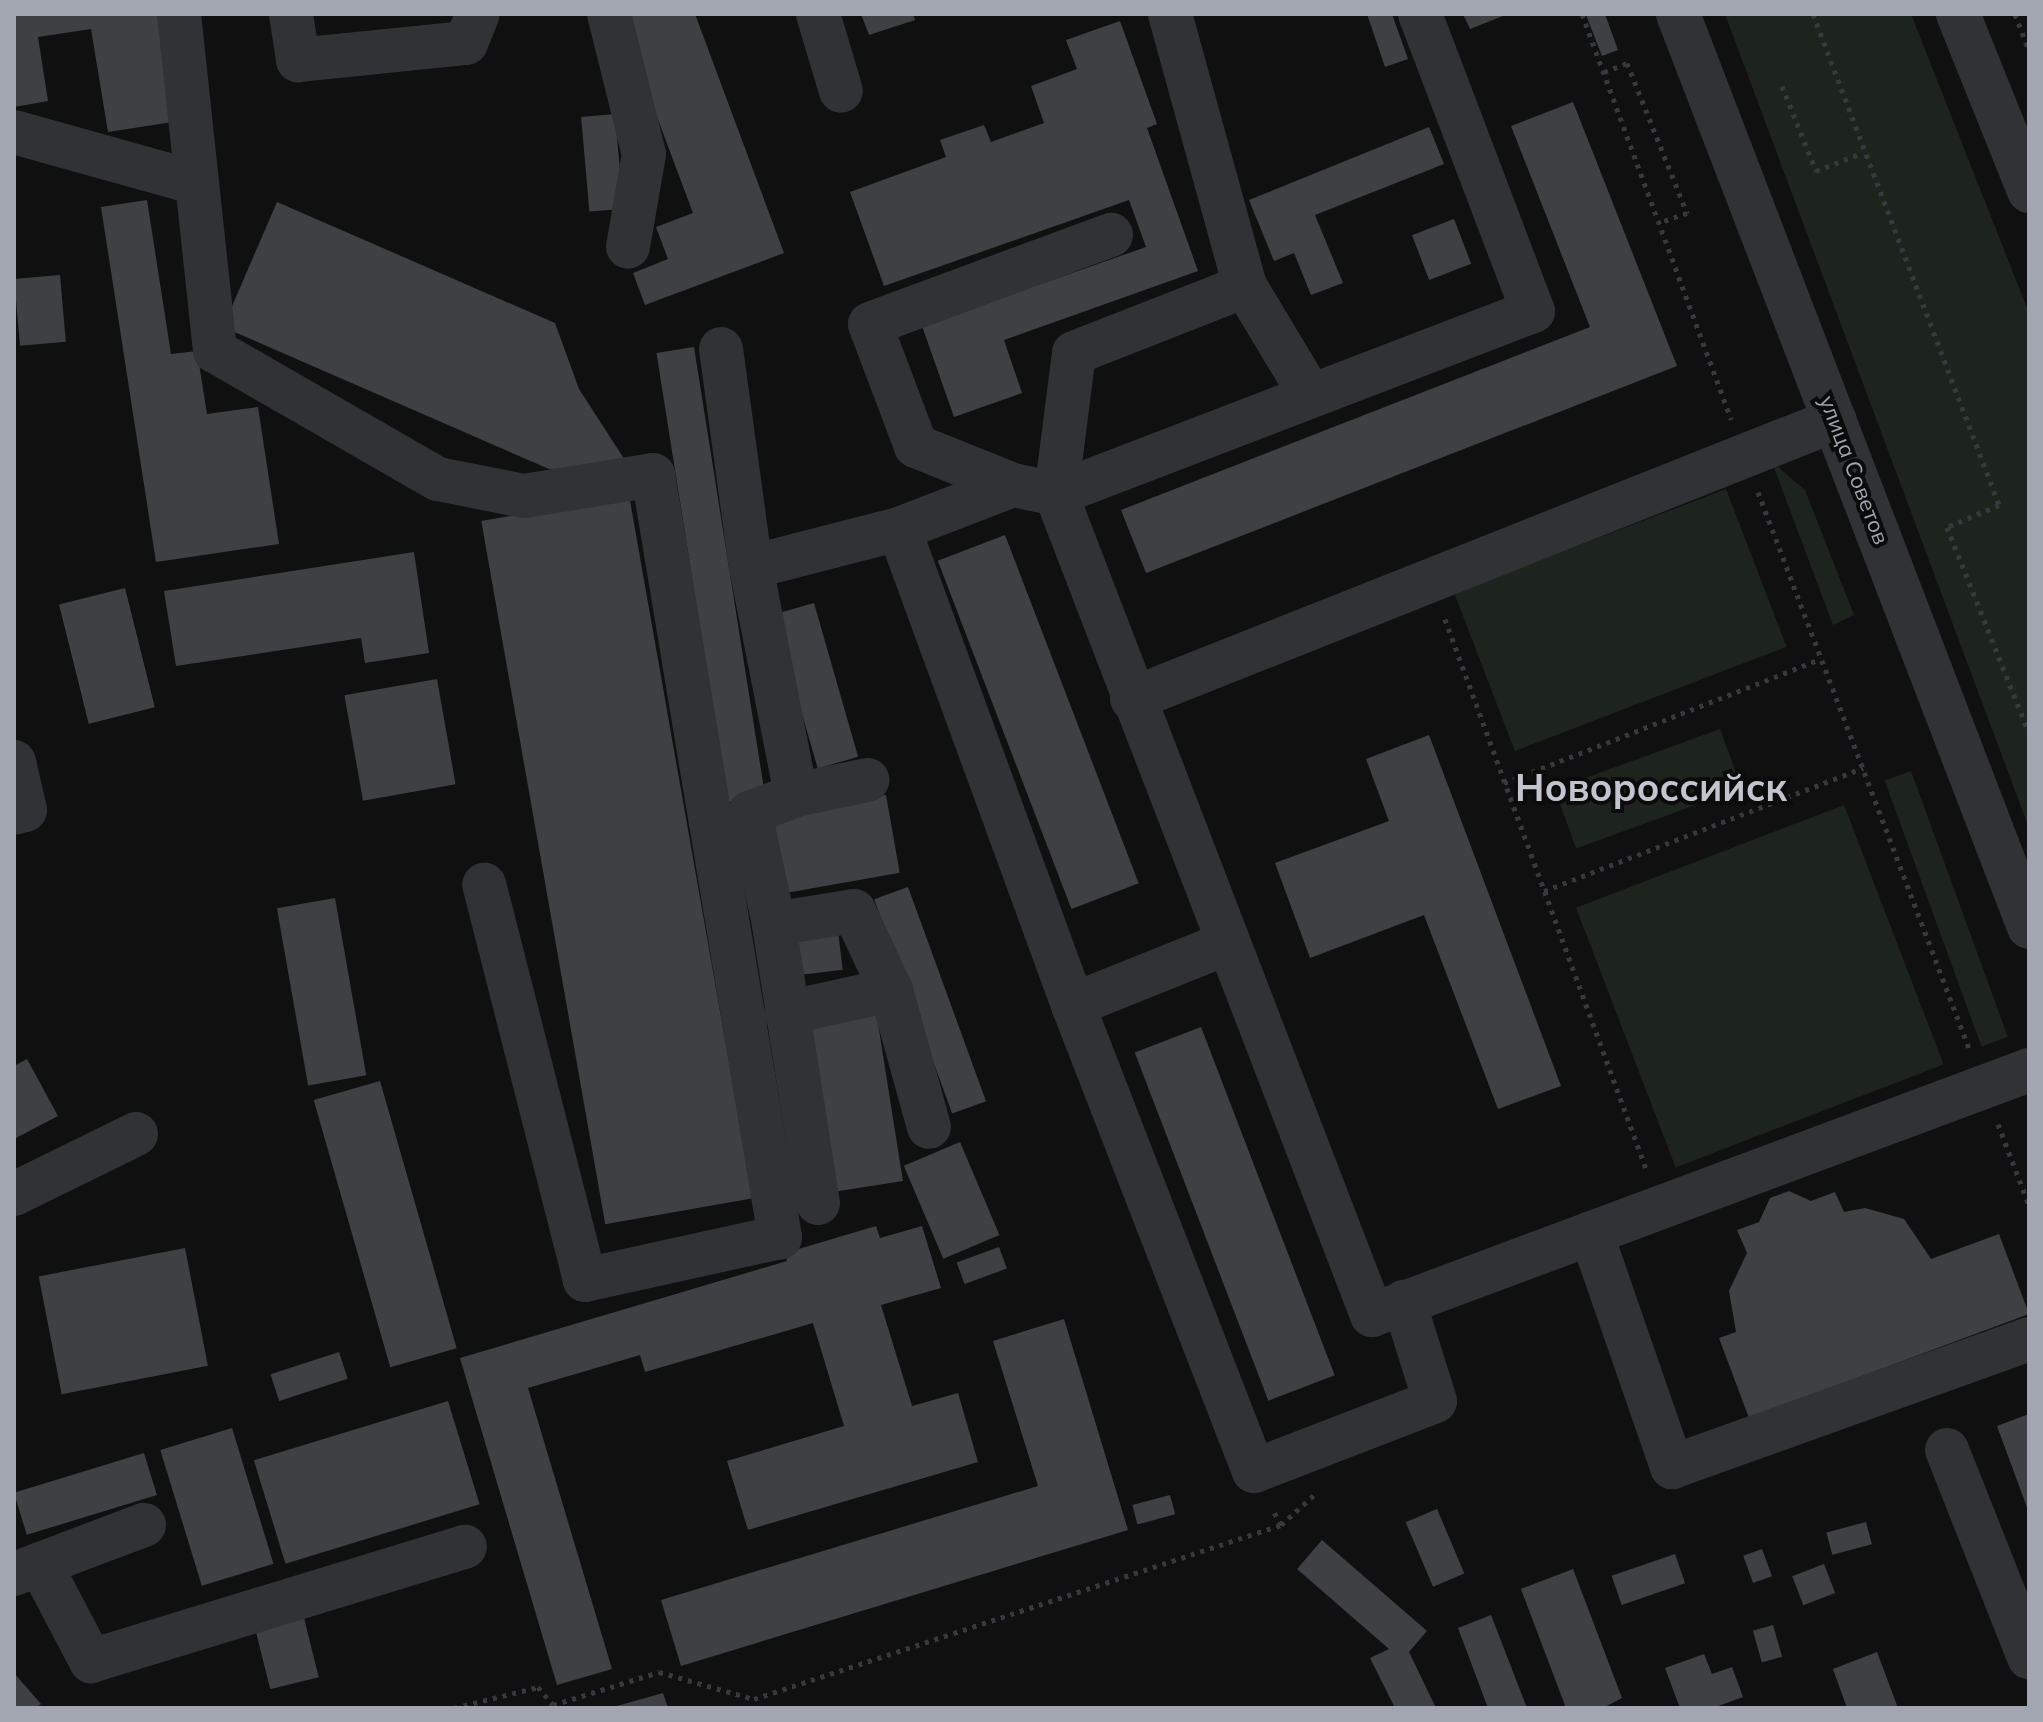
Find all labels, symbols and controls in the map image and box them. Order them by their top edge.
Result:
street label: улица Советов [1814,392,1894,548]
district label: Новороссийск [1515,765,1787,811]

